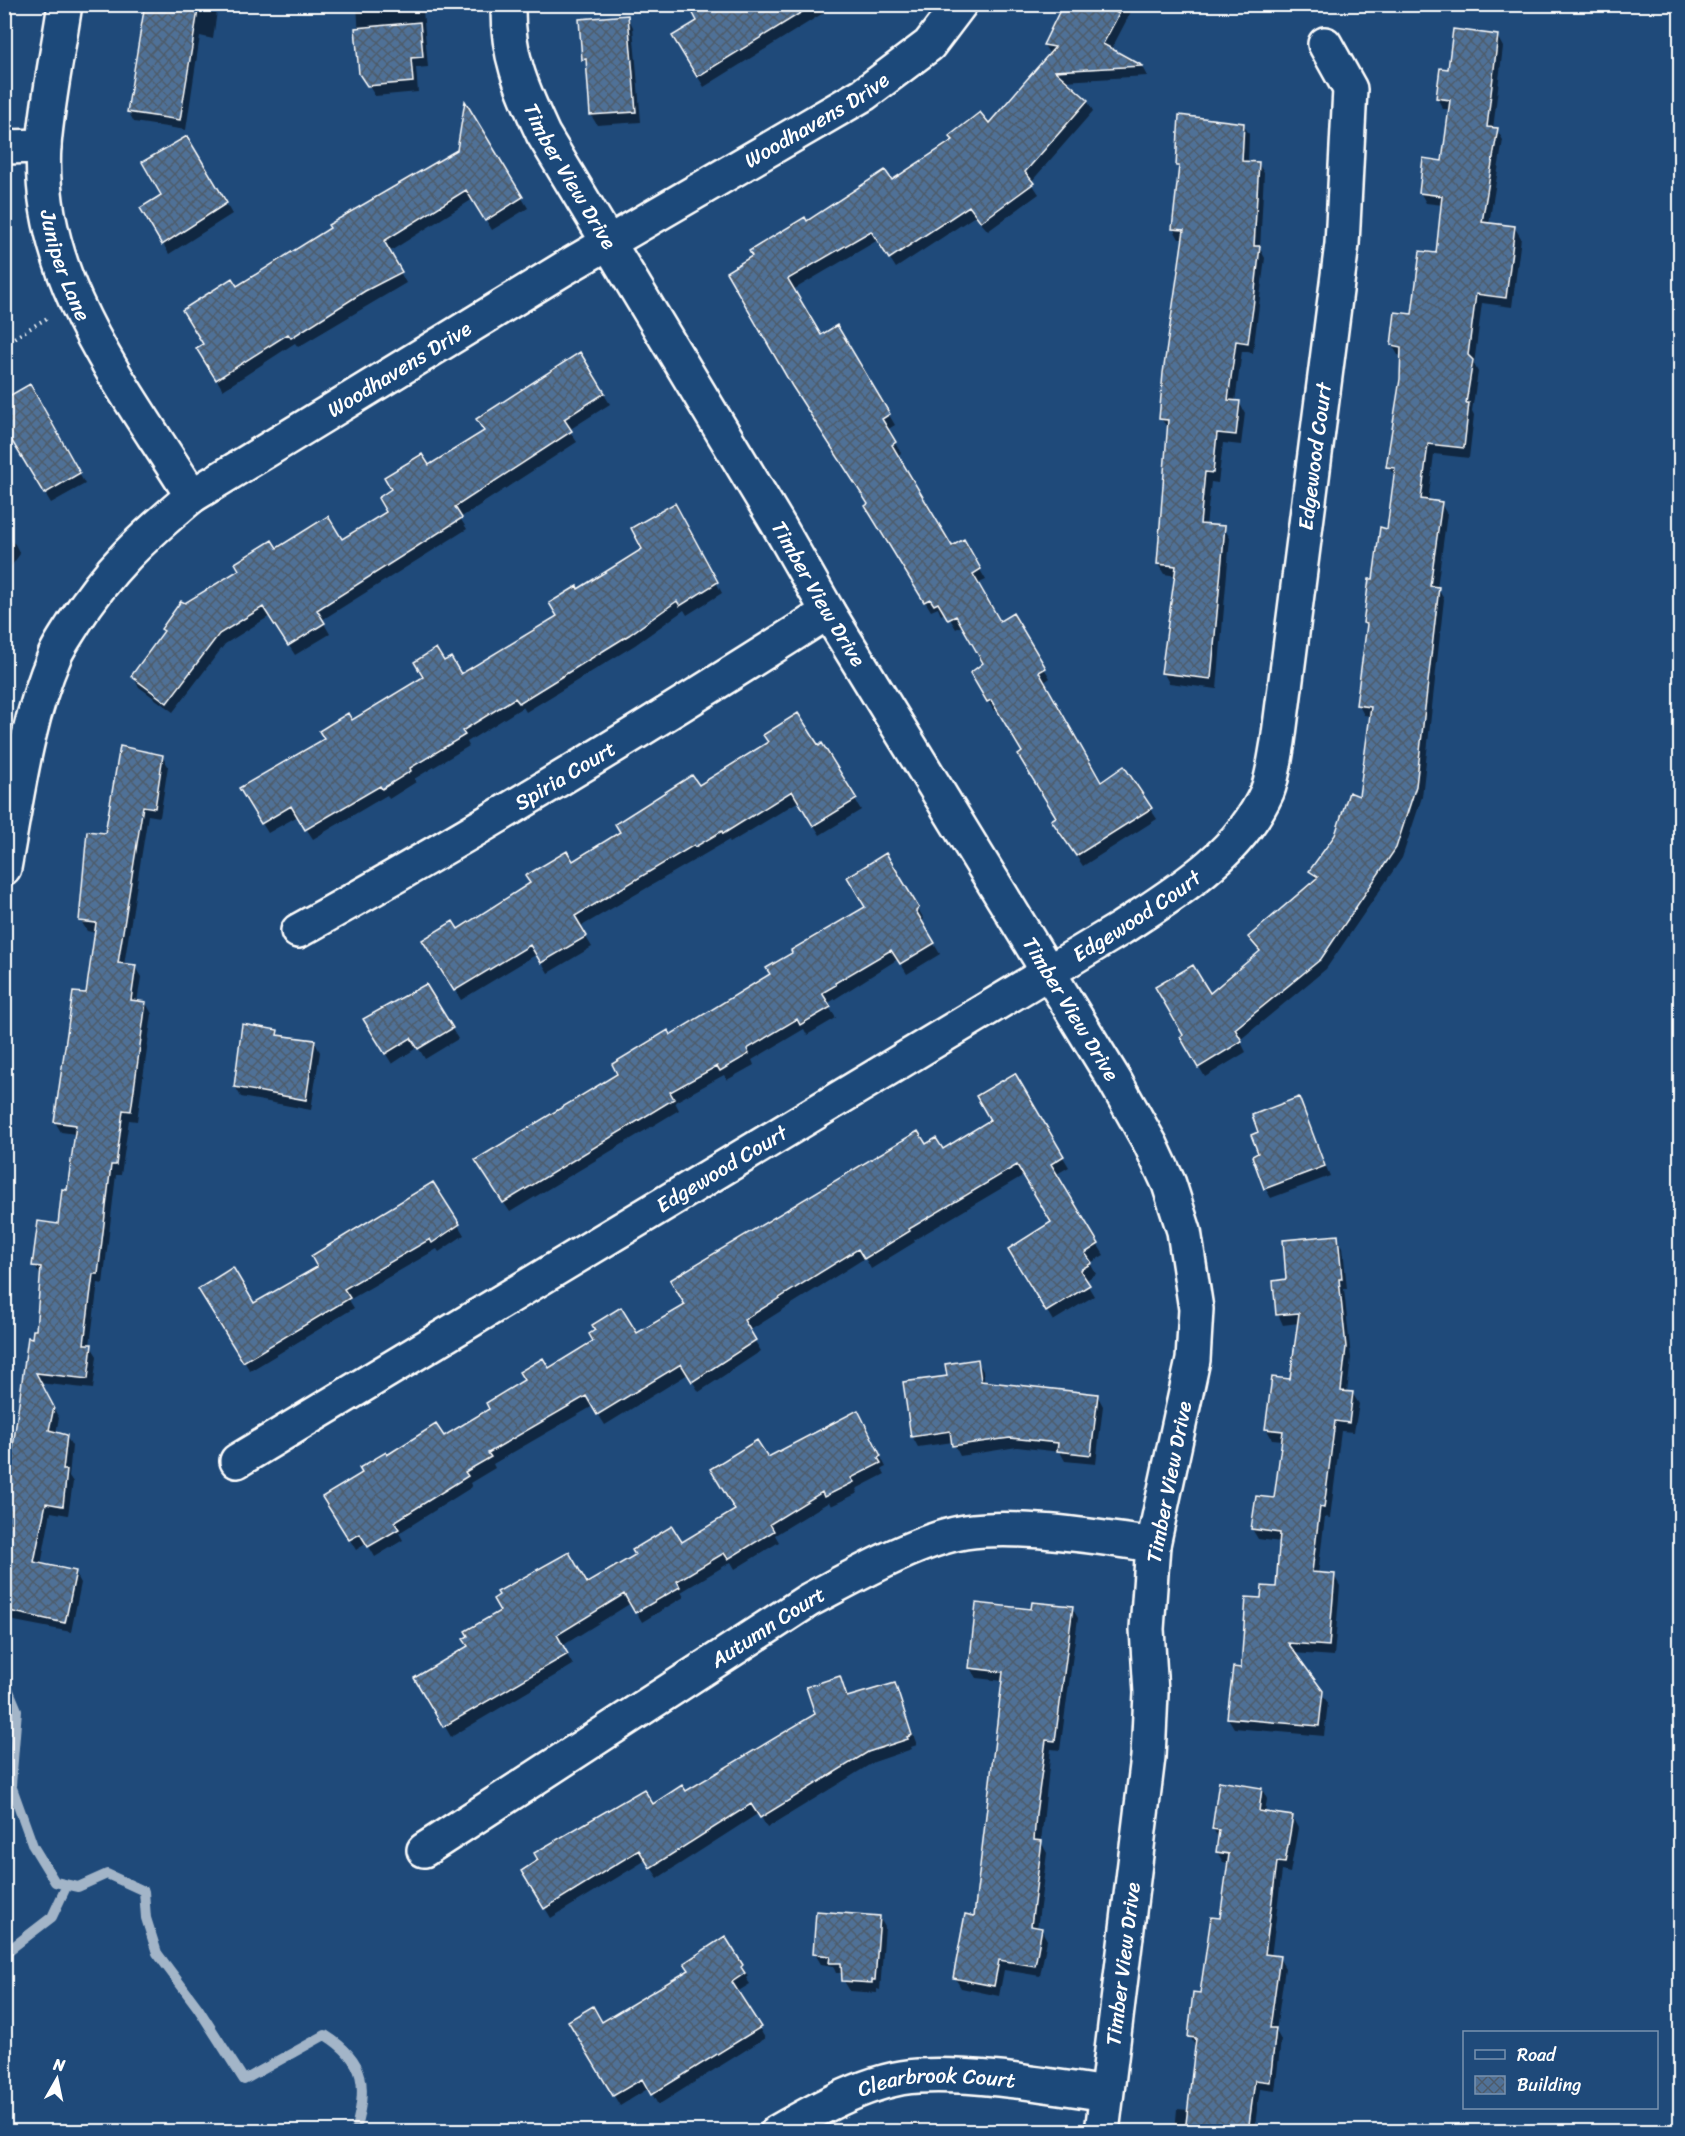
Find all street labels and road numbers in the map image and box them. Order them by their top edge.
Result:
street label: Woodhavens Drive [737,62,898,179]
street label: Timber View Drive [512,97,627,257]
street label: Juniper Lane [28,206,102,328]
street label: Woodhavens Drive [319,310,479,428]
street label: Edgewood Court [1286,379,1343,532]
street label: Timber View Drive [761,513,876,674]
street label: Spiria Court [507,730,624,821]
street label: Edgewood Court [1065,859,1211,973]
street label: Timber View Drive [1012,929,1130,1089]
street label: Edgewood Court [648,1114,796,1223]
street label: Timber View Drive [1135,1398,1203,1566]
street label: Autumn Court [702,1576,832,1679]
street label: Timber View Drive [1094,1880,1152,2048]
street label: Clearbrook Court [852,2057,1018,2108]

